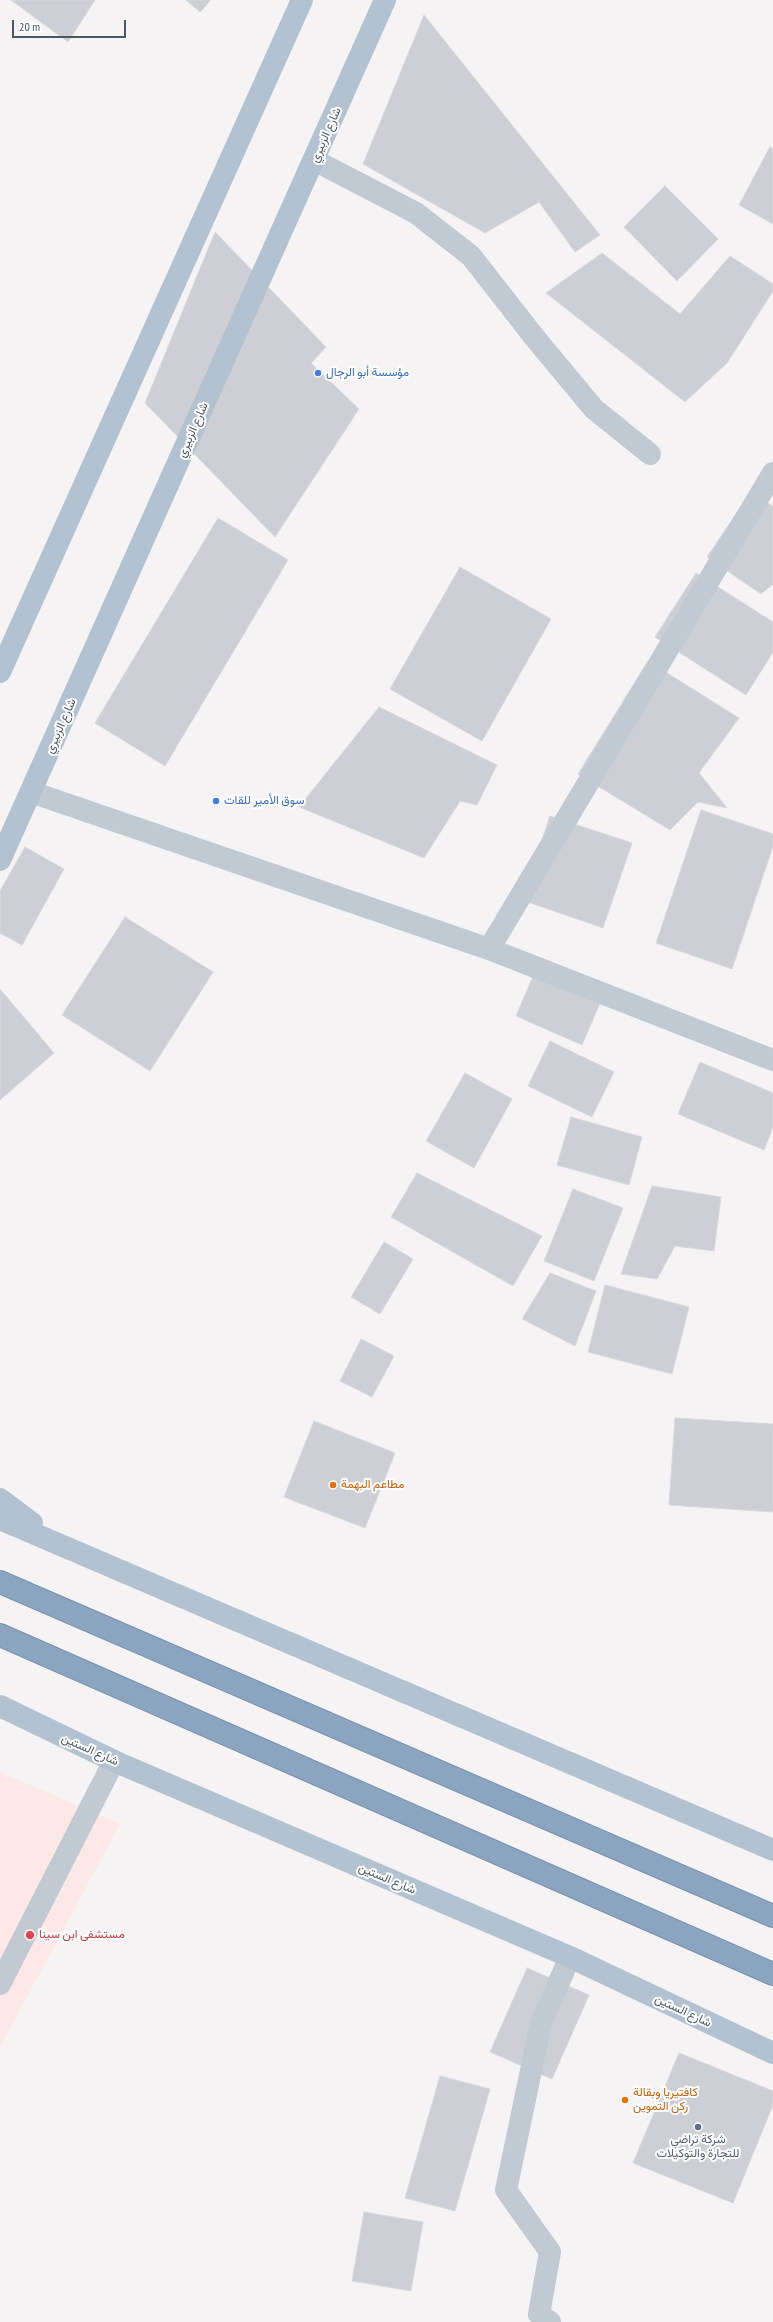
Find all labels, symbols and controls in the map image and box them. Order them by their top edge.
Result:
scale bar [14,12,128,38]
text: 20 m [19,19,40,34]
street label: شارع الزبيري [307,105,345,165]
place label: مؤسسة أبو الرجال [326,366,409,380]
marker: مؤسسة أبو الرجال [313,368,323,378]
street label: شارع الزبيري [174,400,212,460]
street label: شارع الزبيري [42,696,80,756]
place label: سوق الأمير للقات [224,794,304,808]
marker: سوق الأمير للقات [211,796,221,806]
place label: مطاعم البهمة [341,1478,405,1492]
marker: مطاعم البهمة [328,1480,338,1490]
street label: شارع الستين [59,1731,121,1769]
street label: شارع الستين [356,1861,418,1897]
place label: مستشفى ابن سينا [39,1928,125,1942]
marker: مستشفى ابن سينا [24,1929,36,1941]
street label: شارع الستين [652,1992,714,2030]
place label: كافتيريا وبقالة ركن التموين [633,2086,698,2114]
marker: كافتيريا وبقالة ركن التموين [620,2095,630,2105]
marker: شركة تراضي للتجارة والتوكيلات [693,2122,703,2132]
place label: شركة تراضي للتجارة والتوكيلات [657,2133,739,2161]

